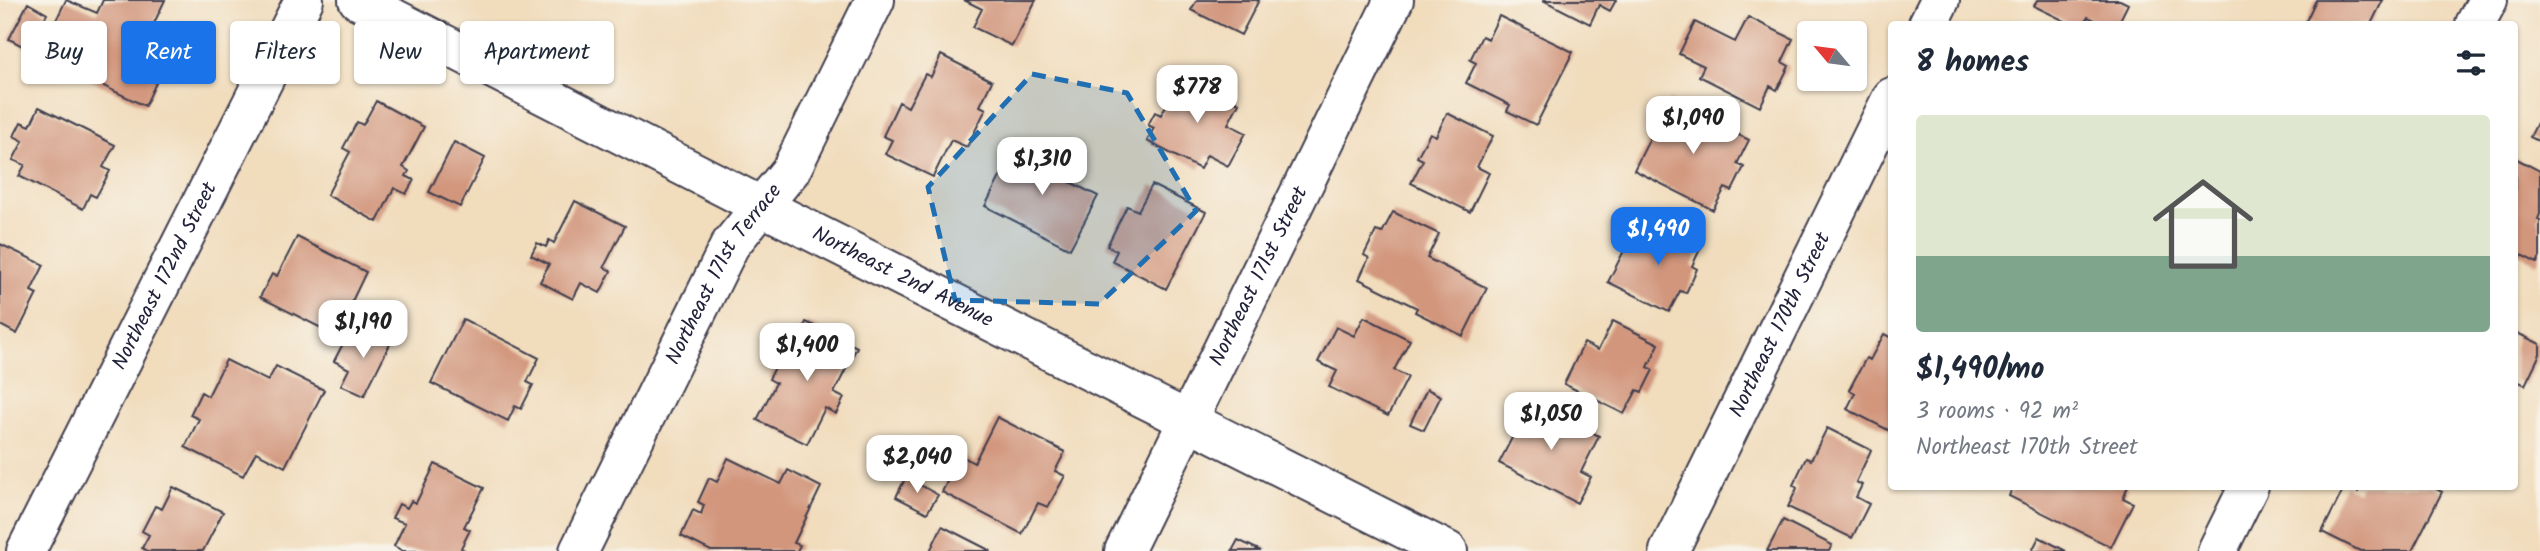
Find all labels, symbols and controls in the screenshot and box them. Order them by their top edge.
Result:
chip: Buy [21,21,107,84]
chip: Rent [121,21,216,84]
chip: Filters [230,21,340,84]
chip: New [354,21,446,84]
chip: Apartment [460,21,614,84]
north arrow [1797,21,1867,91]
map controls [1797,21,1867,91]
text: 8 homes [1916,39,2029,87]
icon: filters [2452,44,2490,82]
pin: $778 [1156,66,1238,125]
text: $778 [1173,70,1221,106]
pin: $1,090 [1636,96,1750,156]
text: $1,090 [1662,101,1724,137]
pin: $1,310 [985,138,1099,197]
text: $1,310 [1013,142,1071,178]
icon: home [2140,161,2266,287]
street label: Northeast 172nd Street [103,175,226,376]
street label: Northeast 171st Terrace [657,176,791,370]
street label: Northeast 171st Street [1201,180,1317,372]
pin: $1,490 [1601,208,1715,267]
text: $1,490 [1627,212,1689,248]
street label: Northeast 2nd Avenue [806,218,999,337]
street label: Northeast 170th Street [1721,226,1840,423]
pin: $1,190 [306,300,420,360]
text: $1,190 [335,305,391,341]
pin: $1,400 [750,324,864,383]
text: $1,400 [776,328,838,364]
text: $1,490/mo [1916,346,2044,394]
pin: $1,050 [1494,392,1608,452]
text: 3 rooms · 92 m² [1916,394,2078,430]
text: $1,050 [1520,397,1582,433]
text: Northeast 170th Street [1916,430,2138,466]
pin: $2,040 [860,435,974,495]
text: $2,040 [882,440,952,476]

